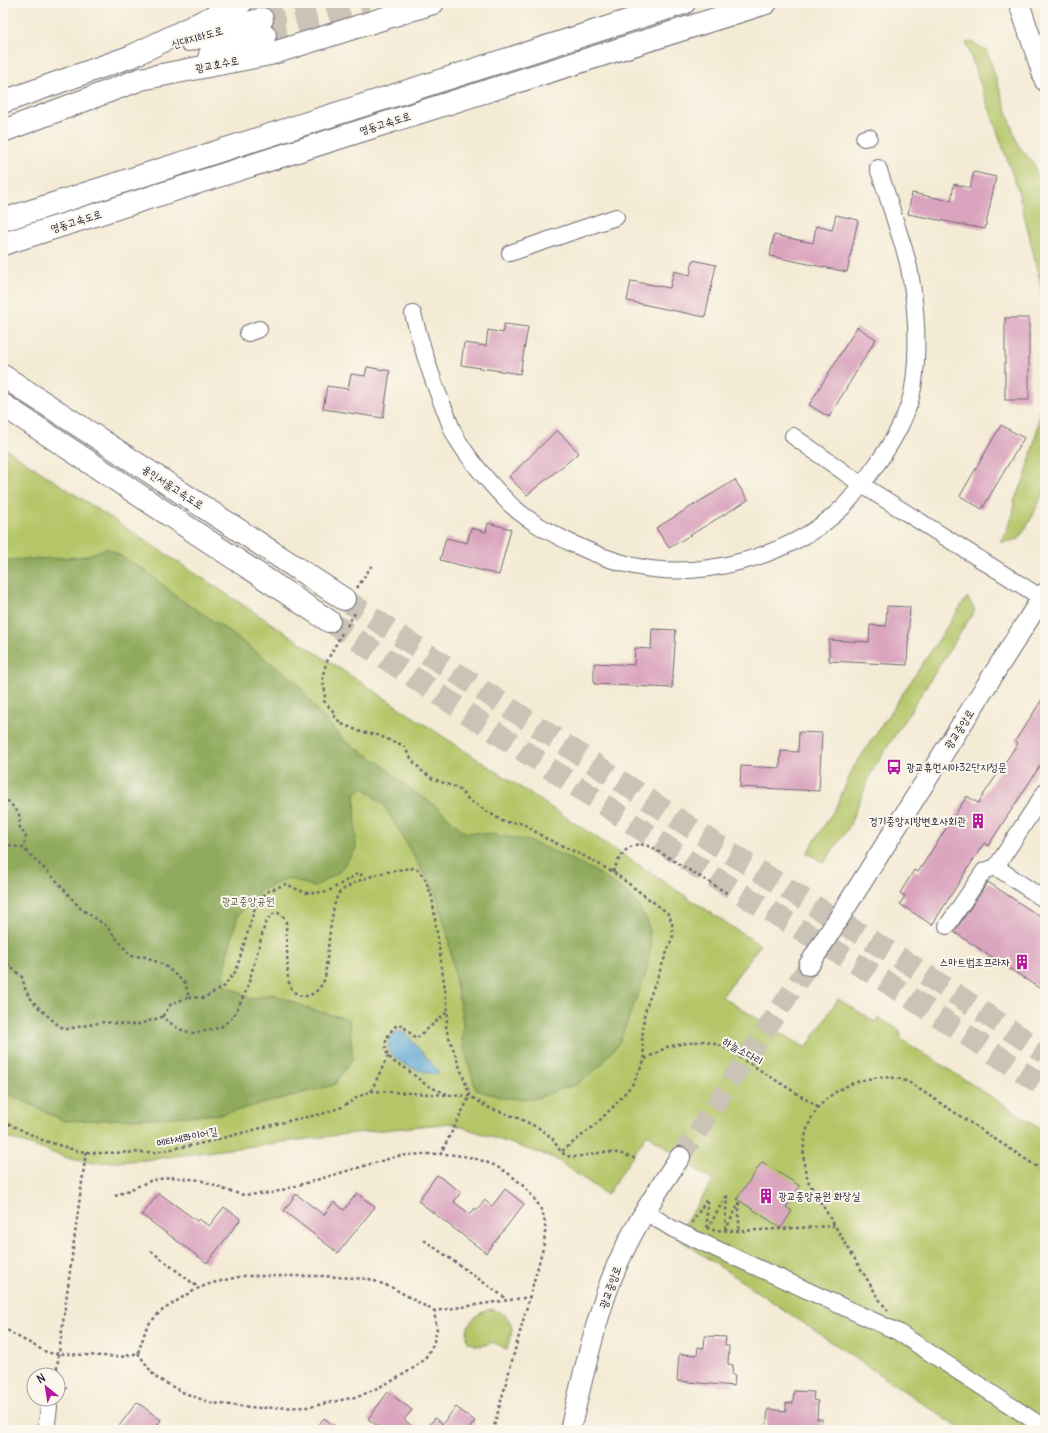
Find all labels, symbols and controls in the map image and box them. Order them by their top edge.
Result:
street label: 신대지하도로 [170,23,225,51]
street label: 광교호수로 [194,53,240,75]
street label: 영동고속도로 [358,108,413,137]
street label: 영동고속도로 [49,206,104,235]
street label: 용인서울고속도로 [139,462,207,512]
street label: 광교중앙로 [941,707,977,751]
bus stop icon: 광교휴먼시아32단지정문 [885,758,903,776]
place label: 광교휴먼시아32단지정문 [906,760,1007,774]
building icon: 경기중앙지방변호사회관 [969,812,987,830]
place label: 경기중앙지방변호사회관 [869,814,966,828]
park label: 광교중앙공원 [221,894,275,908]
building icon: 스마트법조프라자 [1013,953,1031,971]
place label: 스마트법조프라자 [939,955,1010,969]
street label: 하늘소다리 [720,1034,766,1068]
street label: 메타세콰이어길 [155,1124,219,1150]
building icon: 광교중앙공원 화장실 [757,1187,775,1205]
place label: 광교중앙공원 화장실 [778,1189,860,1203]
street label: 광교중앙로 [596,1264,624,1310]
north arrow [26,1367,66,1407]
text: N [34,1370,48,1386]

